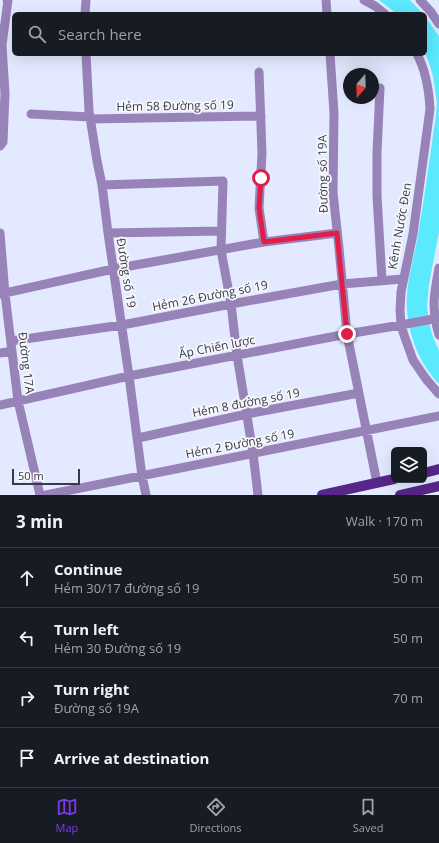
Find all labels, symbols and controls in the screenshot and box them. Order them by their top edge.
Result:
search box [12,12,427,56]
icon: search [26,23,48,45]
text: Search here [58,24,142,44]
north arrow [343,68,379,104]
street label: Hẻm 58 Đường số 19 [116,96,234,115]
street label: Đường số 19A [313,134,332,213]
route start [252,169,270,187]
street label: Kênh Nước Đen [384,181,416,271]
street label: Đường số 19 [113,237,140,309]
street label: Hẻm 26 Đường số 19 [151,276,269,315]
route end [338,325,356,343]
street label: Đường 17A [14,331,39,395]
street label: Ấp Chiến lược [177,331,257,362]
street label: Hẻm 8 đường số 19 [191,384,301,421]
street label: Hẻm 2 Đường số 19 [184,425,296,462]
map controls [391,447,427,483]
button: layers [391,447,427,483]
scale bar [12,467,80,486]
text: 50 m [18,468,44,483]
text: 3 min [16,510,63,533]
text: Walk · 170 m [346,512,423,530]
text: Continue [54,559,122,579]
icon: ahead [16,567,38,589]
text: 50 m [393,569,423,587]
text: Hẻm 30/17 đường số 19 [54,579,199,597]
text: Turn left [54,619,119,639]
icon: left [16,627,38,649]
text: 50 m [393,629,423,647]
text: Hẻm 30 Đường số 19 [54,639,181,657]
text: Turn right [54,679,129,699]
icon: right [16,687,38,709]
text: 70 m [393,689,423,707]
text: Đường số 19A [54,699,139,717]
icon: arrive [16,747,38,769]
text: Arrive at destination [54,748,209,768]
tab: Map [56,796,78,835]
tab: Directions [190,796,242,835]
tab: Saved [353,796,383,835]

